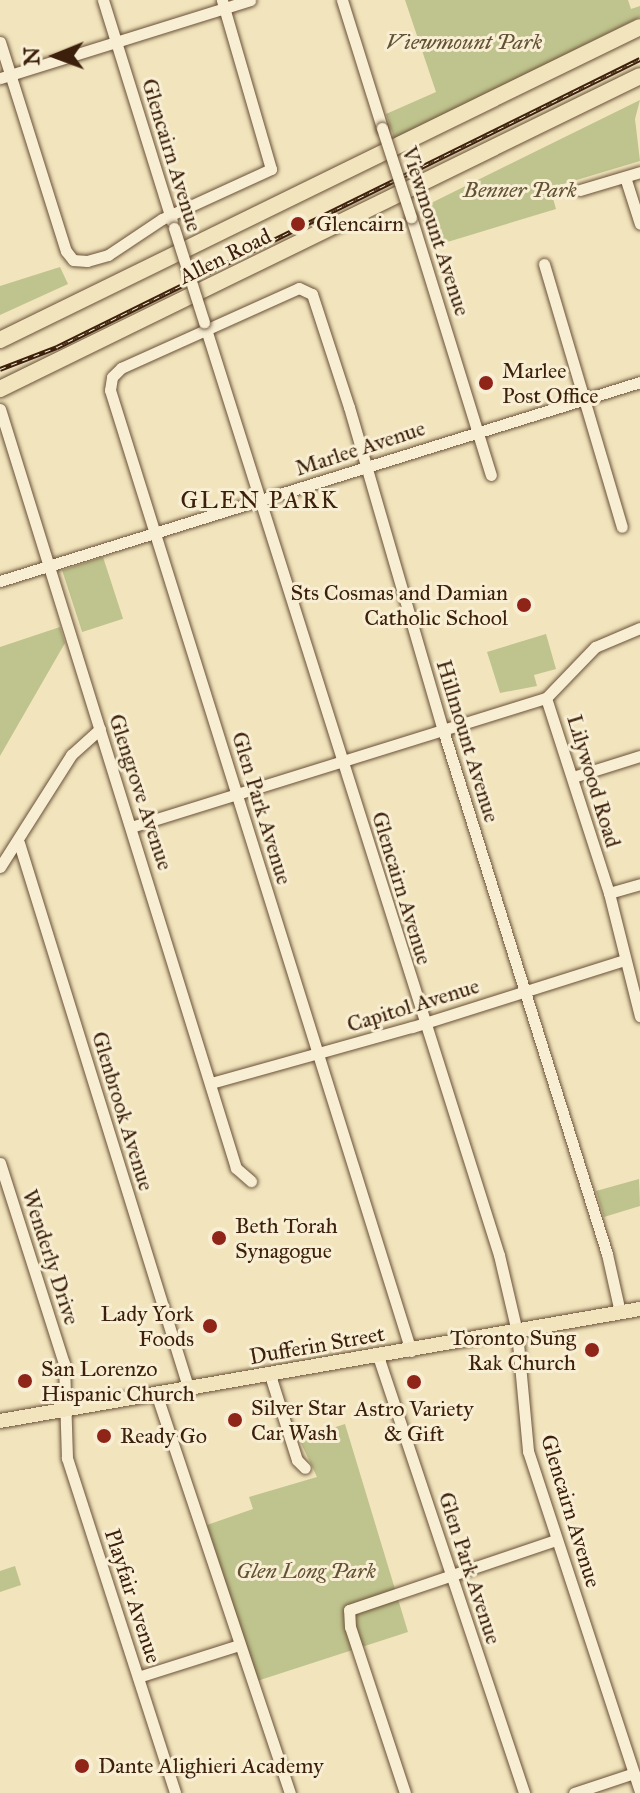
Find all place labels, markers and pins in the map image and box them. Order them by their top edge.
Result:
place label: Glencairn [316,211,404,237]
marker: Glencairn [287,213,309,235]
place label: Marlee Post Office [502,357,599,408]
marker: Marlee Post Office [477,374,495,392]
place label: Sts Cosmas and Damian Catholic School [291,579,508,630]
marker: Sts Cosmas and Damian Catholic School [515,596,533,614]
place label: Beth Torah Synagogue [235,1212,338,1264]
marker: Beth Torah Synagogue [210,1229,228,1247]
place label: Lady York Foods [101,1300,194,1352]
marker: Lady York Foods [201,1317,219,1335]
place label: Toronto Sung Rak Church [450,1324,576,1376]
marker: Toronto Sung Rak Church [583,1341,601,1359]
place label: San Lorenzo Hispanic Church [41,1355,195,1406]
marker: San Lorenzo Hispanic Church [16,1372,34,1390]
marker: Astro Variety & Gift [405,1373,423,1391]
place label: Silver Star Car Wash [251,1394,346,1446]
place label: Astro Variety & Gift [354,1395,474,1446]
marker: Silver Star Car Wash [226,1411,244,1429]
place label: Ready Go [120,1423,207,1449]
marker: Ready Go [95,1427,113,1445]
place label: Dante Alighieri Academy [98,1753,323,1779]
marker: Dante Alighieri Academy [73,1757,91,1775]

